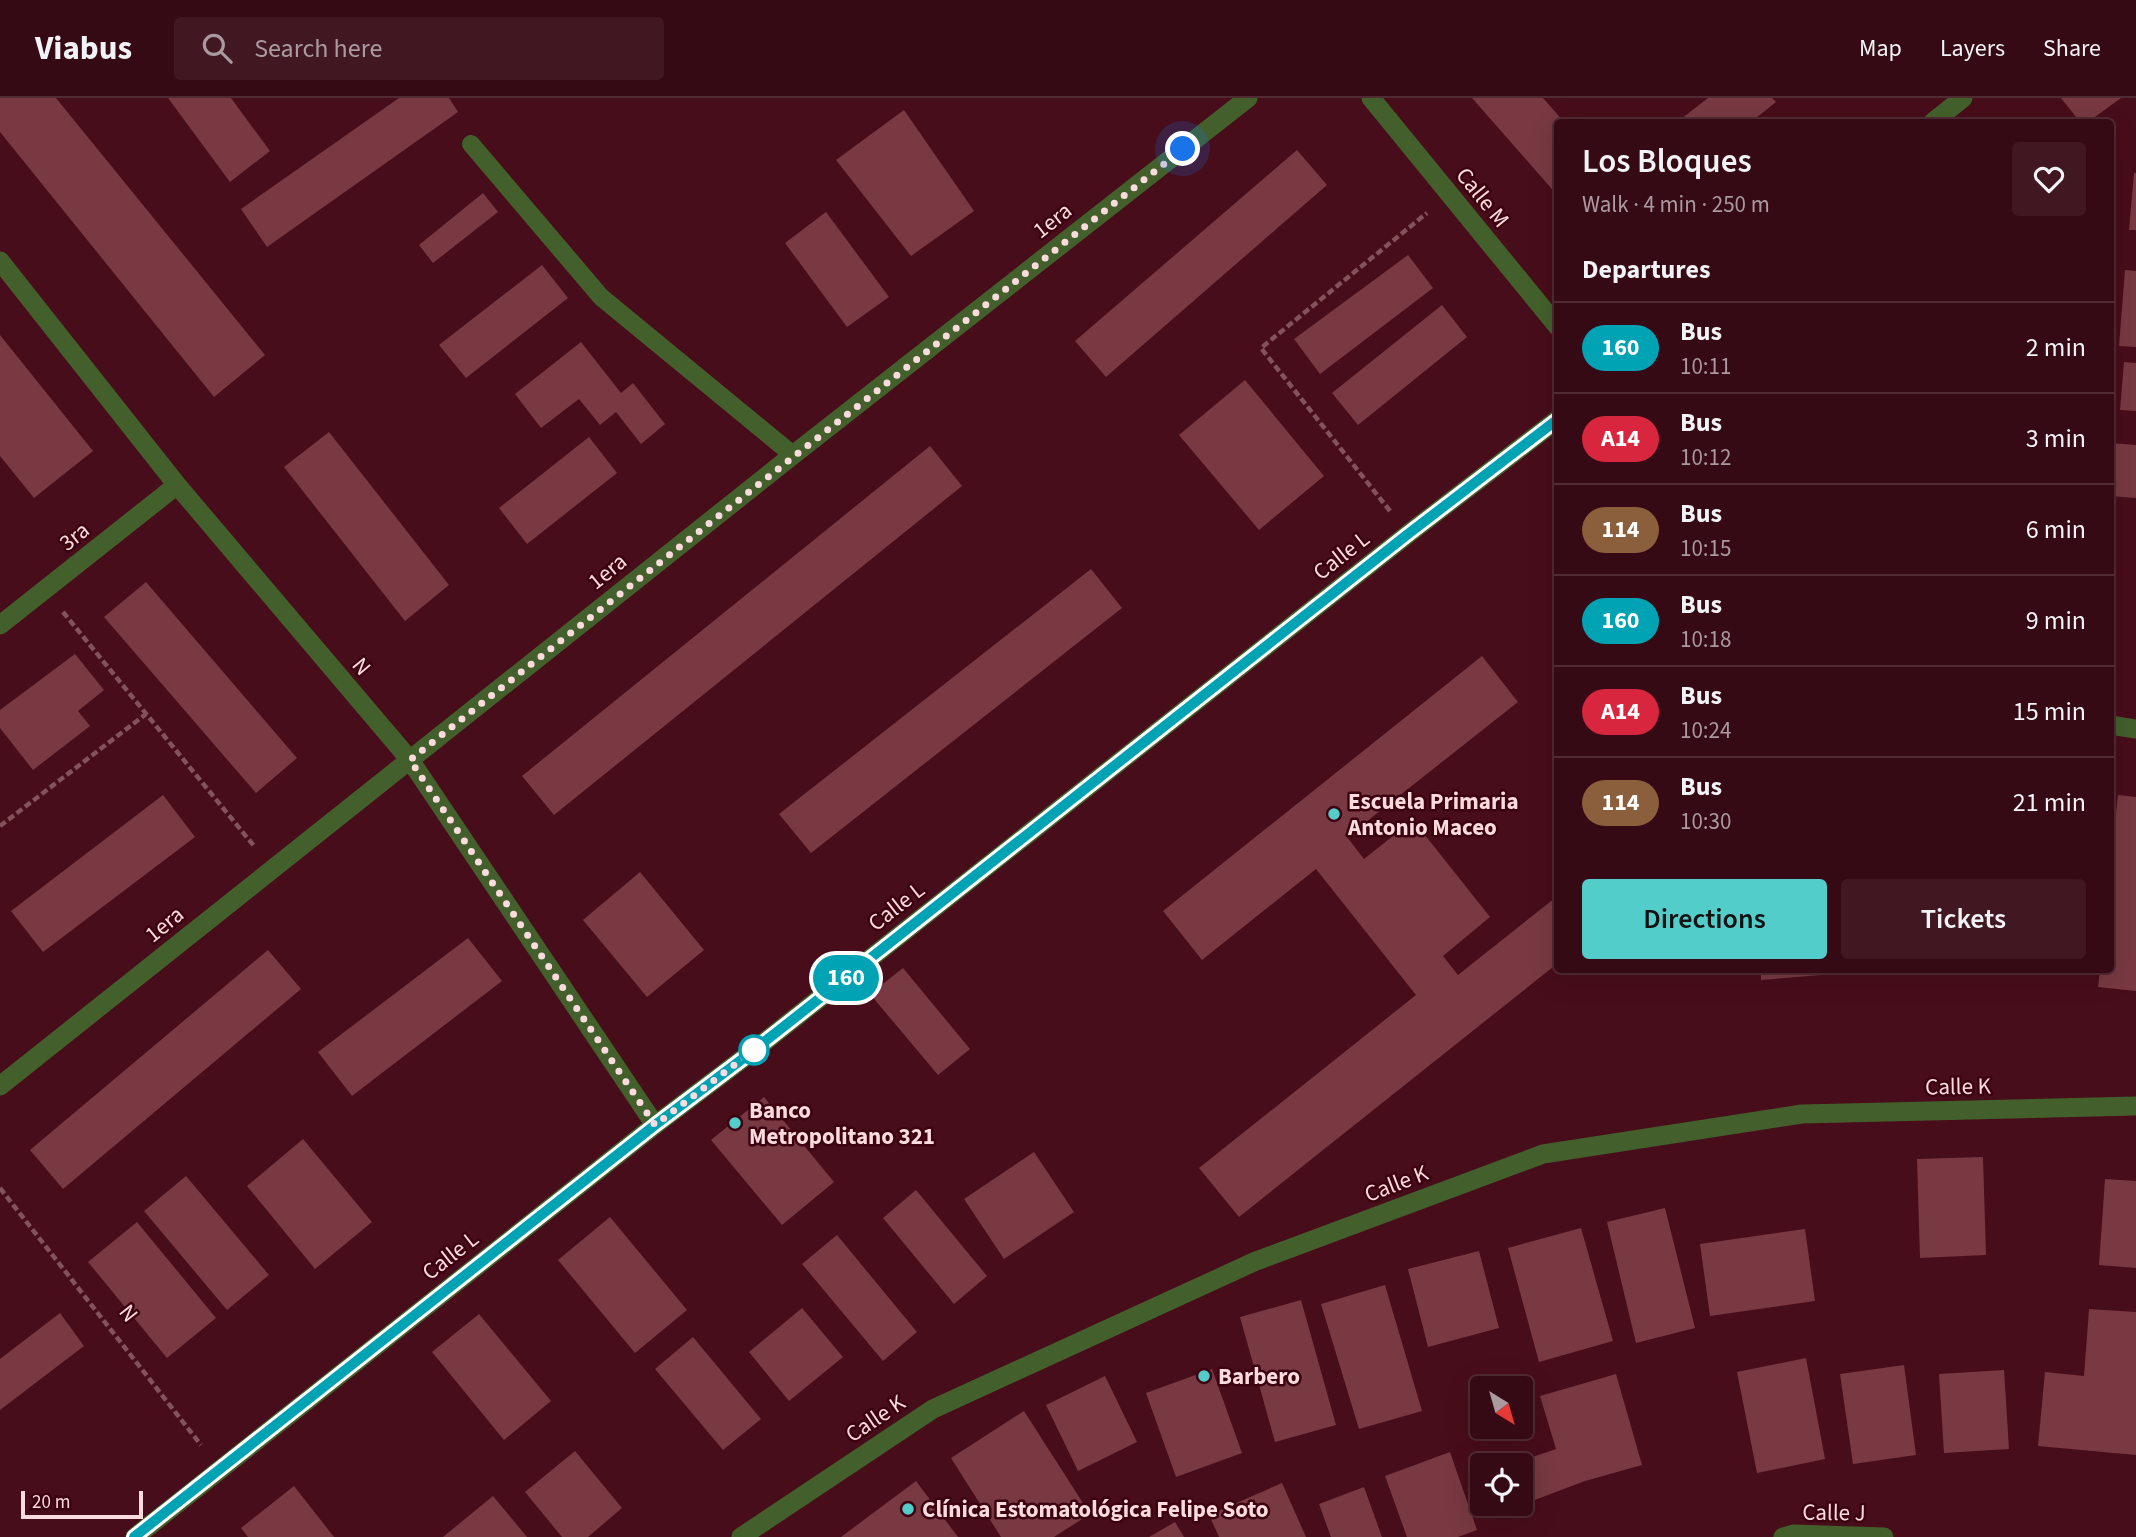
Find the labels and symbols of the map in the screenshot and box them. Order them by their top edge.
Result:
your location [1165,131,1200,166]
street label: Calle M [1448,160,1517,235]
street label: 1era [1026,195,1079,246]
street label: 3ra [52,514,96,559]
street label: Calle L [1306,523,1377,588]
street label: 1era [581,545,634,597]
street label: N [344,650,379,683]
place label: Escuela Primaria Antonio Maceo [1347,785,1519,844]
marker: Escuela Primaria Antonio Maceo [1326,806,1342,822]
street label: Calle L [861,874,932,939]
street label: 1era [138,898,191,950]
line badge: 160 [806,955,886,1001]
unlabelled marker [739,1035,769,1065]
street label: Calle K [1925,1069,1992,1104]
place label: Banco Metropolitano 321 [749,1094,935,1153]
marker: Banco Metropolitano 321 [727,1115,743,1131]
street label: Calle K [1360,1156,1433,1211]
street label: Calle L [415,1223,486,1288]
street label: N [111,1297,146,1329]
place label: Barbero [1218,1360,1300,1393]
marker: Barbero [1196,1368,1212,1384]
north arrow [1470,1376,1533,1438]
street label: Calle K [839,1386,912,1450]
scale bar [21,1488,144,1520]
place label: Clínica Estomatológica Felipe Soto [922,1493,1269,1526]
street label: Calle J [1802,1495,1866,1530]
marker: Clínica Estomatológica Felipe Soto [900,1501,916,1517]

